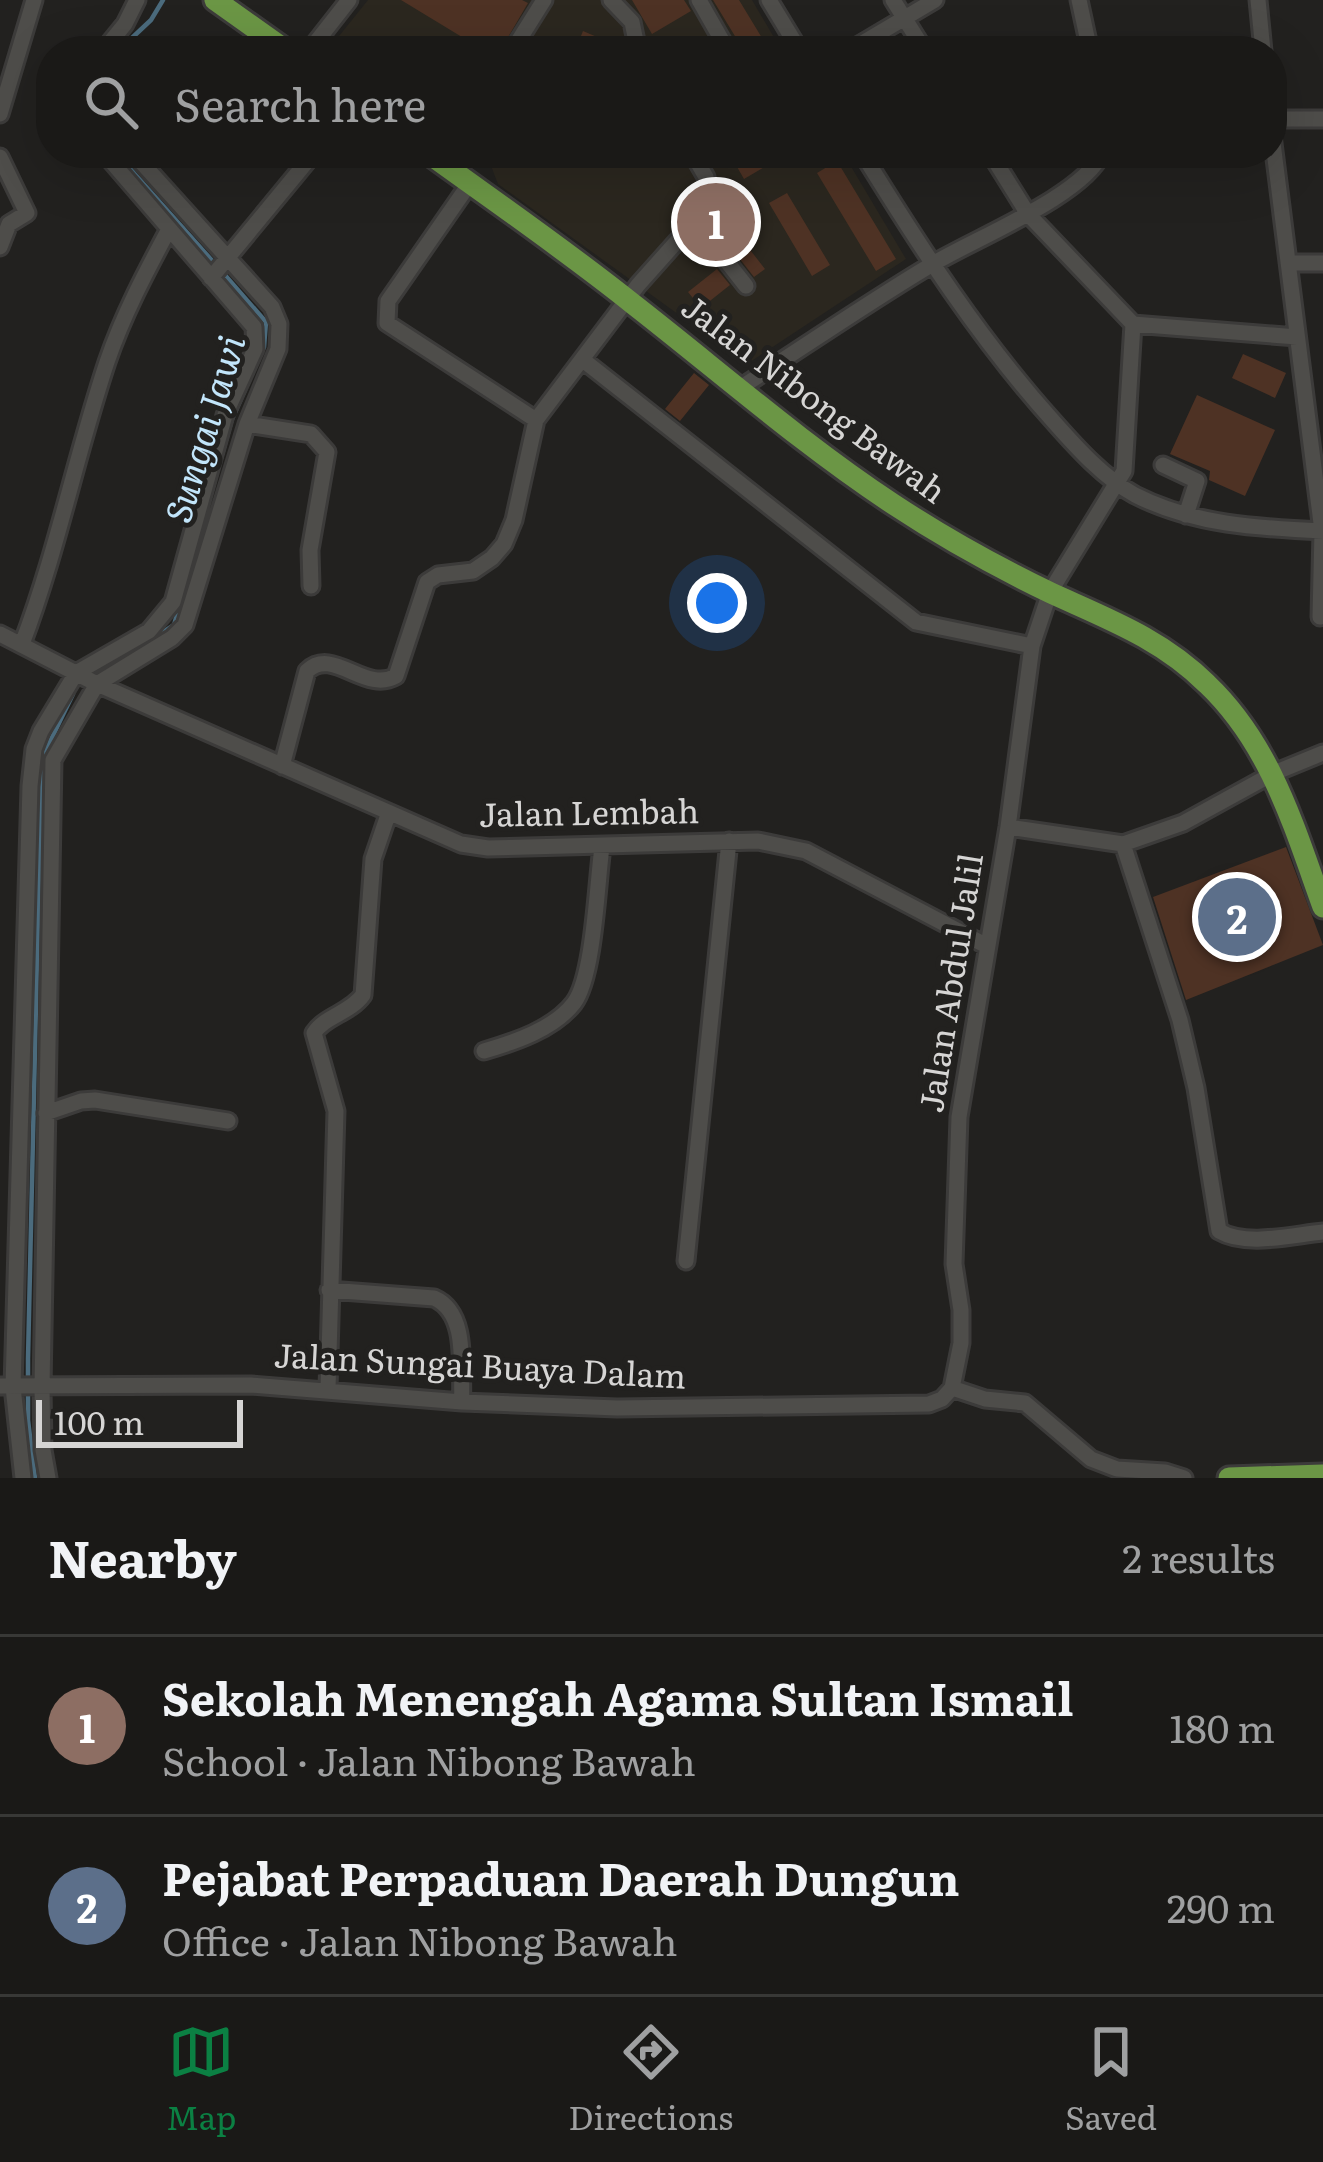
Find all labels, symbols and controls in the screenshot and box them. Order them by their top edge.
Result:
search box [36,36,1287,168]
icon: search [78,69,144,135]
text: Search here [174,69,426,136]
pin: 1 [677,177,755,267]
street label: Jalan Nibong Bawah [673,281,958,513]
water label: Sungai Jawi [149,328,256,529]
your location [687,573,747,633]
street label: Jalan Lembah [478,784,700,837]
street label: Jalan Abdul Jalil [904,850,993,1116]
pin: 2 [1198,872,1276,962]
street label: Jalan Sungai Buaya Dalam [273,1328,687,1399]
scale bar [36,1394,243,1447]
text: 100 m [54,1396,144,1445]
text: Nearby [48,1518,237,1594]
text: 2 results [1122,1527,1275,1585]
text: Sekolah Menengah Agama Sultan Ismail [162,1663,1073,1730]
text: 1 [79,1697,95,1755]
text: 180 m [1169,1697,1275,1755]
text: School · Jalan Nibong Bawah [162,1730,696,1788]
text: Pejabat Perpaduan Daerah Dungun [162,1843,959,1910]
text: 2 [77,1877,97,1935]
text: 290 m [1167,1877,1275,1935]
text: Office · Jalan Nibong Bawah [162,1910,678,1968]
tab: Map [166,2019,236,2140]
tab: Directions [568,2019,733,2140]
tab: Saved [1065,2019,1157,2140]

